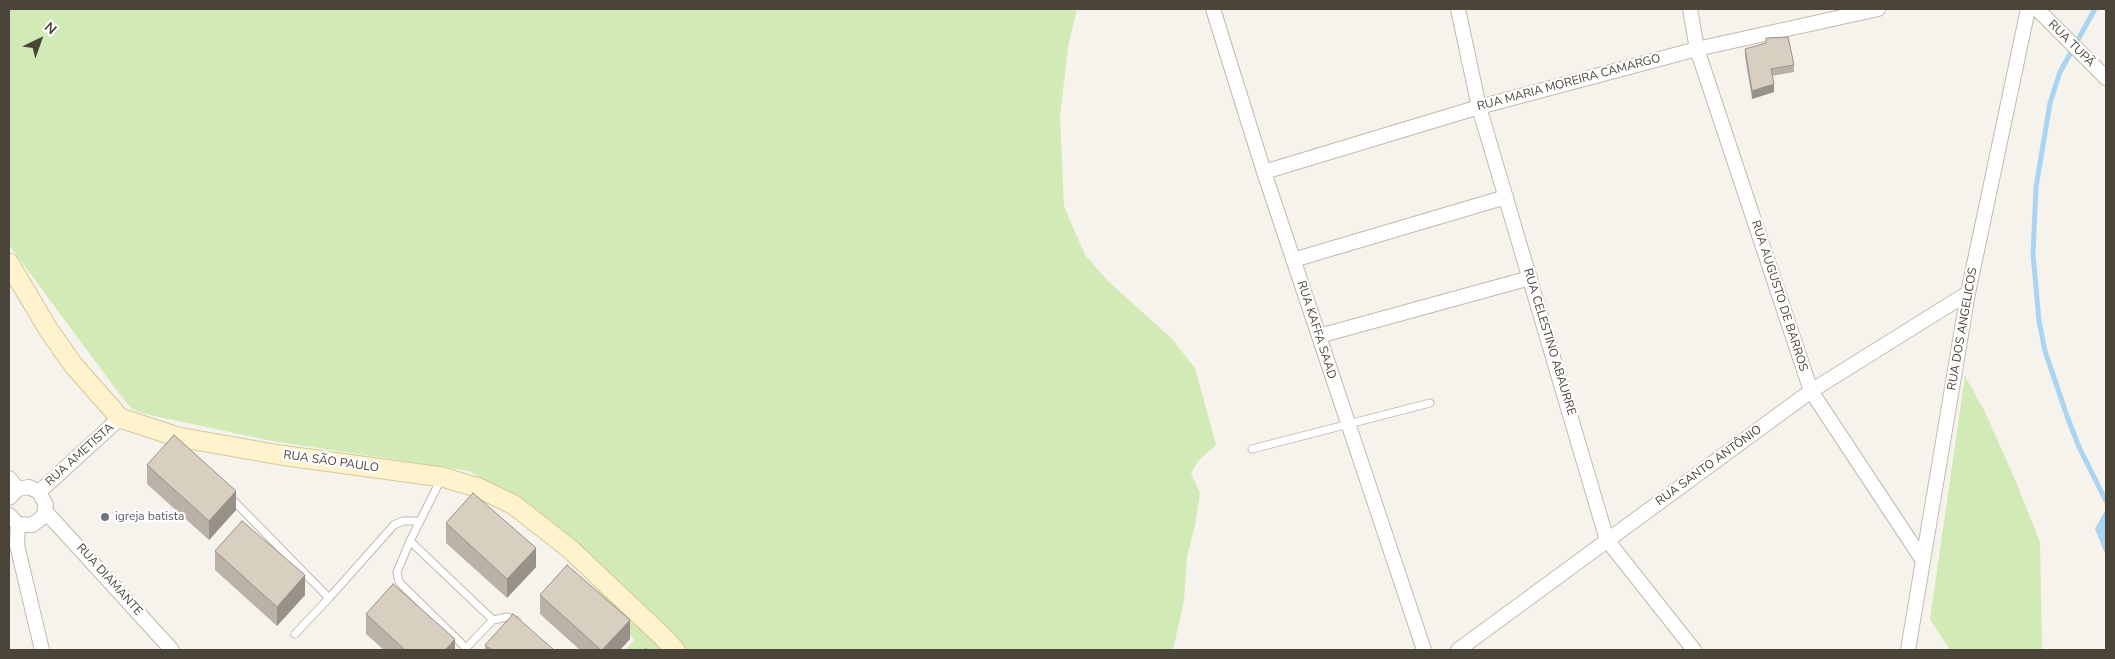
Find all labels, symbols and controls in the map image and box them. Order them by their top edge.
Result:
north arrow [15,15,65,65]
text: N [40,18,61,39]
street label: RUA TUPÃ [2045,18,2097,70]
street label: RUA MARIA MOREIRA CAMARGO [1476,52,1662,114]
street label: RUA AUGUSTO DE BARROS [1748,219,1810,373]
street label: RUA DOS ANGELICOS [1945,266,1981,392]
street label: RUA CELESTINO ABAURRE [1520,267,1578,417]
street label: RUA KAFFA SAAD [1293,279,1339,381]
street label: RUA AMETISTA [43,421,117,489]
street label: RUA SANTO ANTÔNIO [1653,423,1765,509]
street label: RUA SÃO PAULO [282,448,380,476]
place label: igreja batista [115,510,184,524]
marker: igreja batista [99,511,111,523]
street label: RUA DIAMANTE [73,541,145,619]

